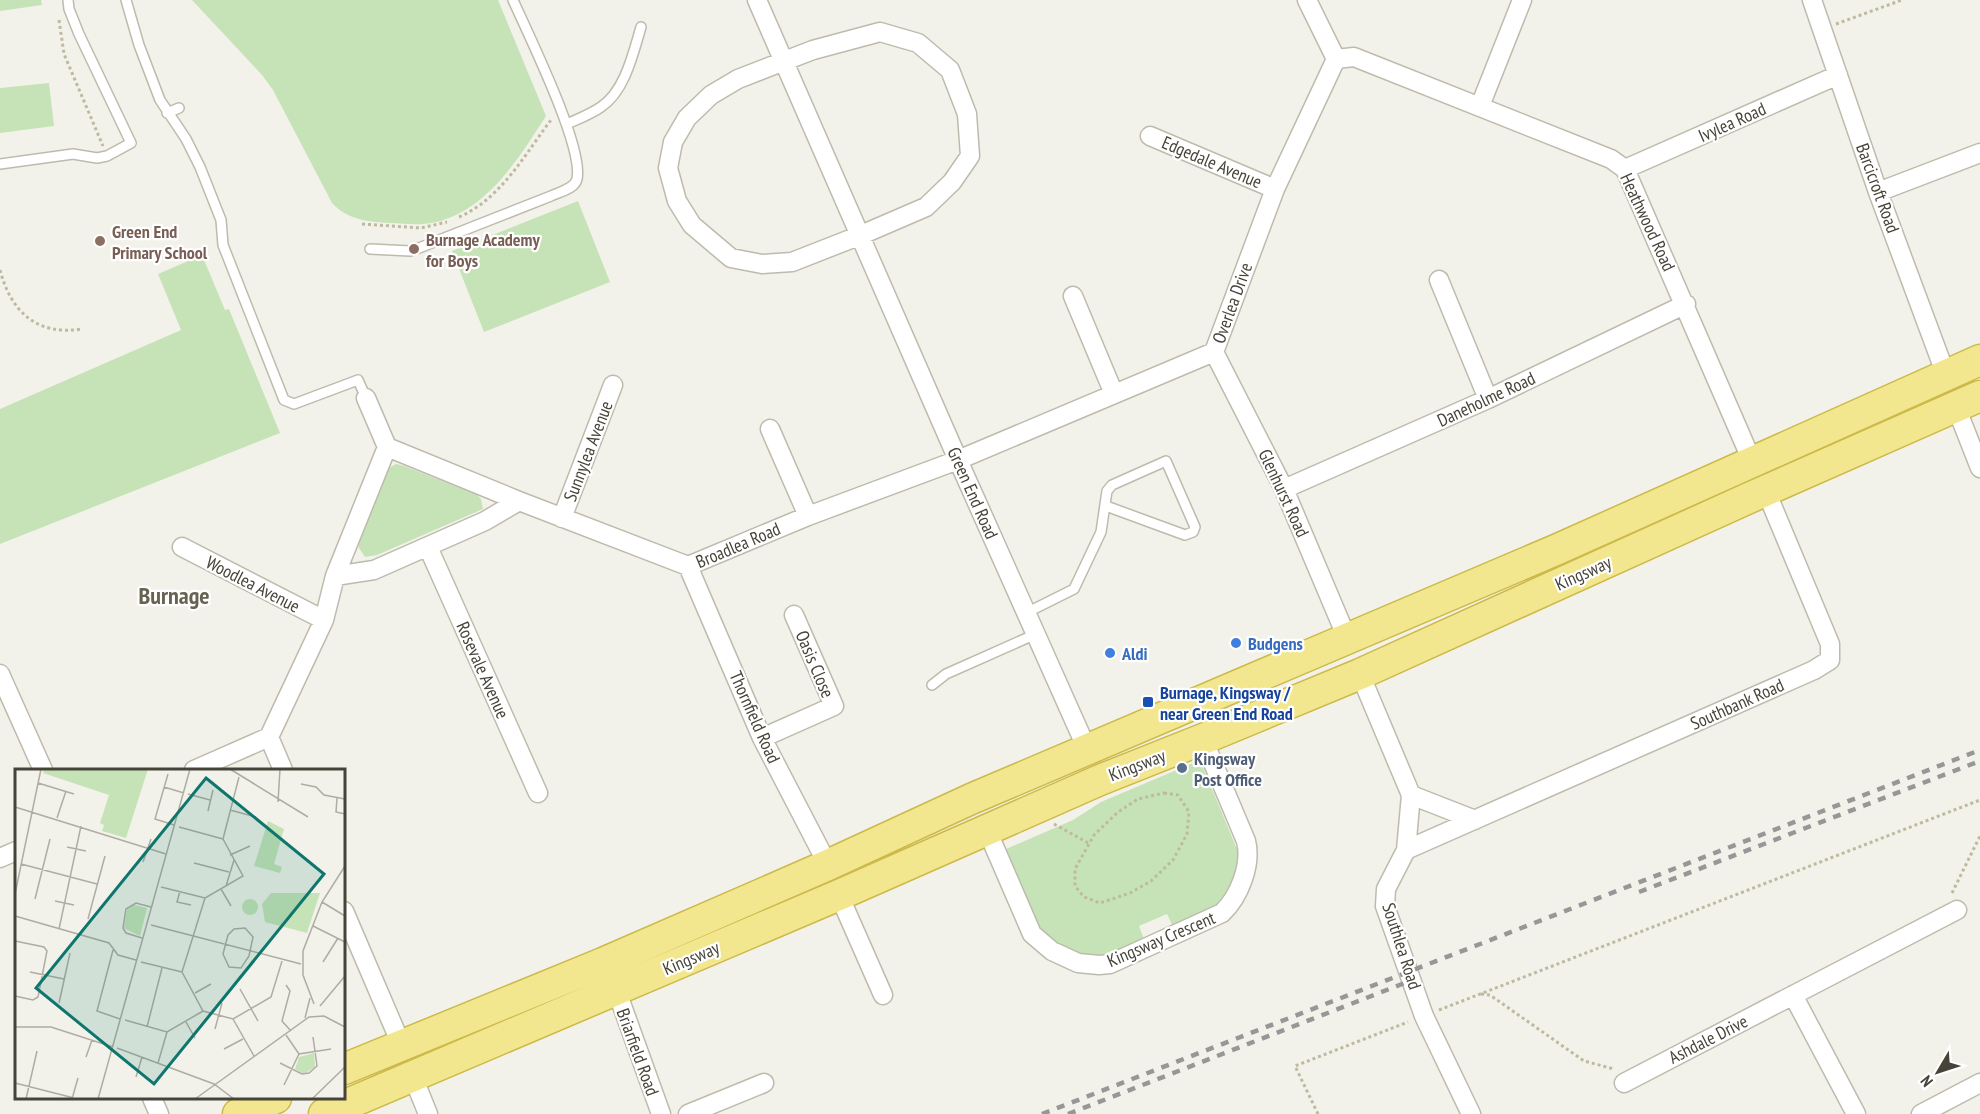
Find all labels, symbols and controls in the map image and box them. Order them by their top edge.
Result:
street label: Ivylea Road [1695,97,1769,147]
street label: Edgedale Avenue [1159,131,1265,193]
street label: Barcicroft Road [1851,140,1905,236]
street label: Heathwood Road [1615,169,1681,275]
place label: Green End Primary School [112,220,208,264]
place label: Burnage Academy for Boys [426,228,541,272]
marker: Green End Primary School [93,234,107,248]
marker: Burnage Academy for Boys [407,242,421,256]
street label: Overlea Drive [1207,259,1257,347]
street label: Daneholme Road [1433,366,1539,432]
street label: Sunnylea Avenue [558,398,618,504]
street label: Green End Road [943,443,1003,543]
street label: Glenhurst Road [1254,445,1314,541]
street label: Broadlea Road [692,517,784,573]
street label: Woodlea Avenue [202,550,304,618]
street label: Kingsway [1551,550,1615,596]
district label: Burnage [138,580,210,611]
street label: Rosevale Avenue [451,618,515,722]
street label: Oasis Close [791,627,839,701]
place label: Budgens [1248,632,1303,655]
marker: Budgens [1229,636,1243,650]
place label: Aldi [1121,642,1147,665]
marker: Aldi [1103,646,1117,660]
street label: Thornfield Road [724,667,786,767]
street label: Southbank Road [1687,673,1787,735]
place label: Burnage, Kingsway / near Green End Road [1160,681,1293,725]
marker: Burnage, Kingsway / near Green End Road [1141,695,1155,709]
street label: Kingsway [1105,744,1169,786]
place label: Kingsway Post Office [1194,747,1262,791]
marker: Kingsway Post Office [1175,761,1189,775]
inset map [15,769,345,1099]
street label: Southlea Road [1377,900,1427,992]
street label: Kingsway Crescent [1103,906,1219,972]
street label: Kingsway [659,936,723,980]
street label: Briarfield Road [612,1005,664,1099]
street label: Ashdale Drive [1665,1009,1751,1069]
north arrow [1908,1042,1968,1102]
text: N [1916,1072,1937,1091]

